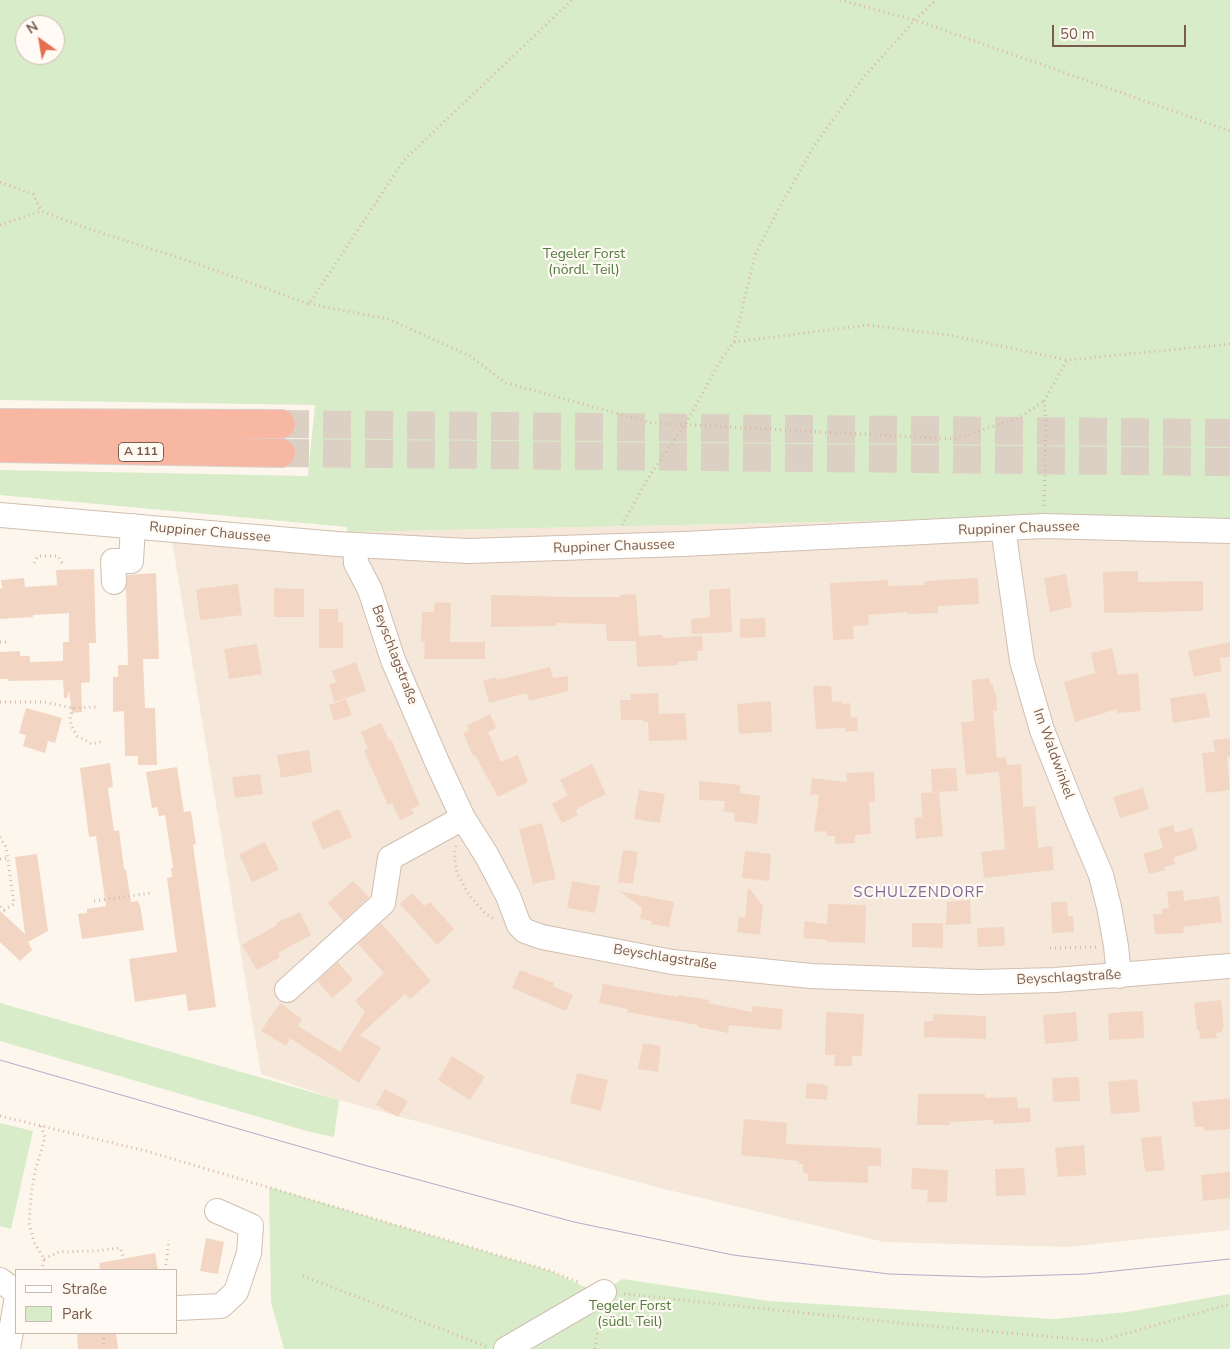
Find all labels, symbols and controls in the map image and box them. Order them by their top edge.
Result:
north arrow [15,15,65,65]
scale bar [1055,15,1189,47]
text: N [23,17,42,39]
text: 50 m [1060,24,1095,44]
park label: Tegeler Forst (nördl. Teil) [543,247,625,280]
road number: A 111 [118,442,164,462]
street label: Ruppiner Chaussee [958,518,1080,540]
street label: Ruppiner Chaussee [149,519,271,547]
street label: Ruppiner Chaussee [553,536,675,558]
street label: Beyschlagstraße [367,603,421,707]
street label: Im Waldwinkel [1029,707,1077,801]
district label: SCHULZENDORF [852,884,986,902]
street label: Beyschlagstraße [612,942,718,974]
street label: Beyschlagstraße [1016,967,1122,989]
legend [15,1269,178,1334]
text: Straße [62,1279,107,1299]
park label: Tegeler Forst (südl. Teil) [589,1299,671,1331]
text: Park [62,1304,92,1324]

